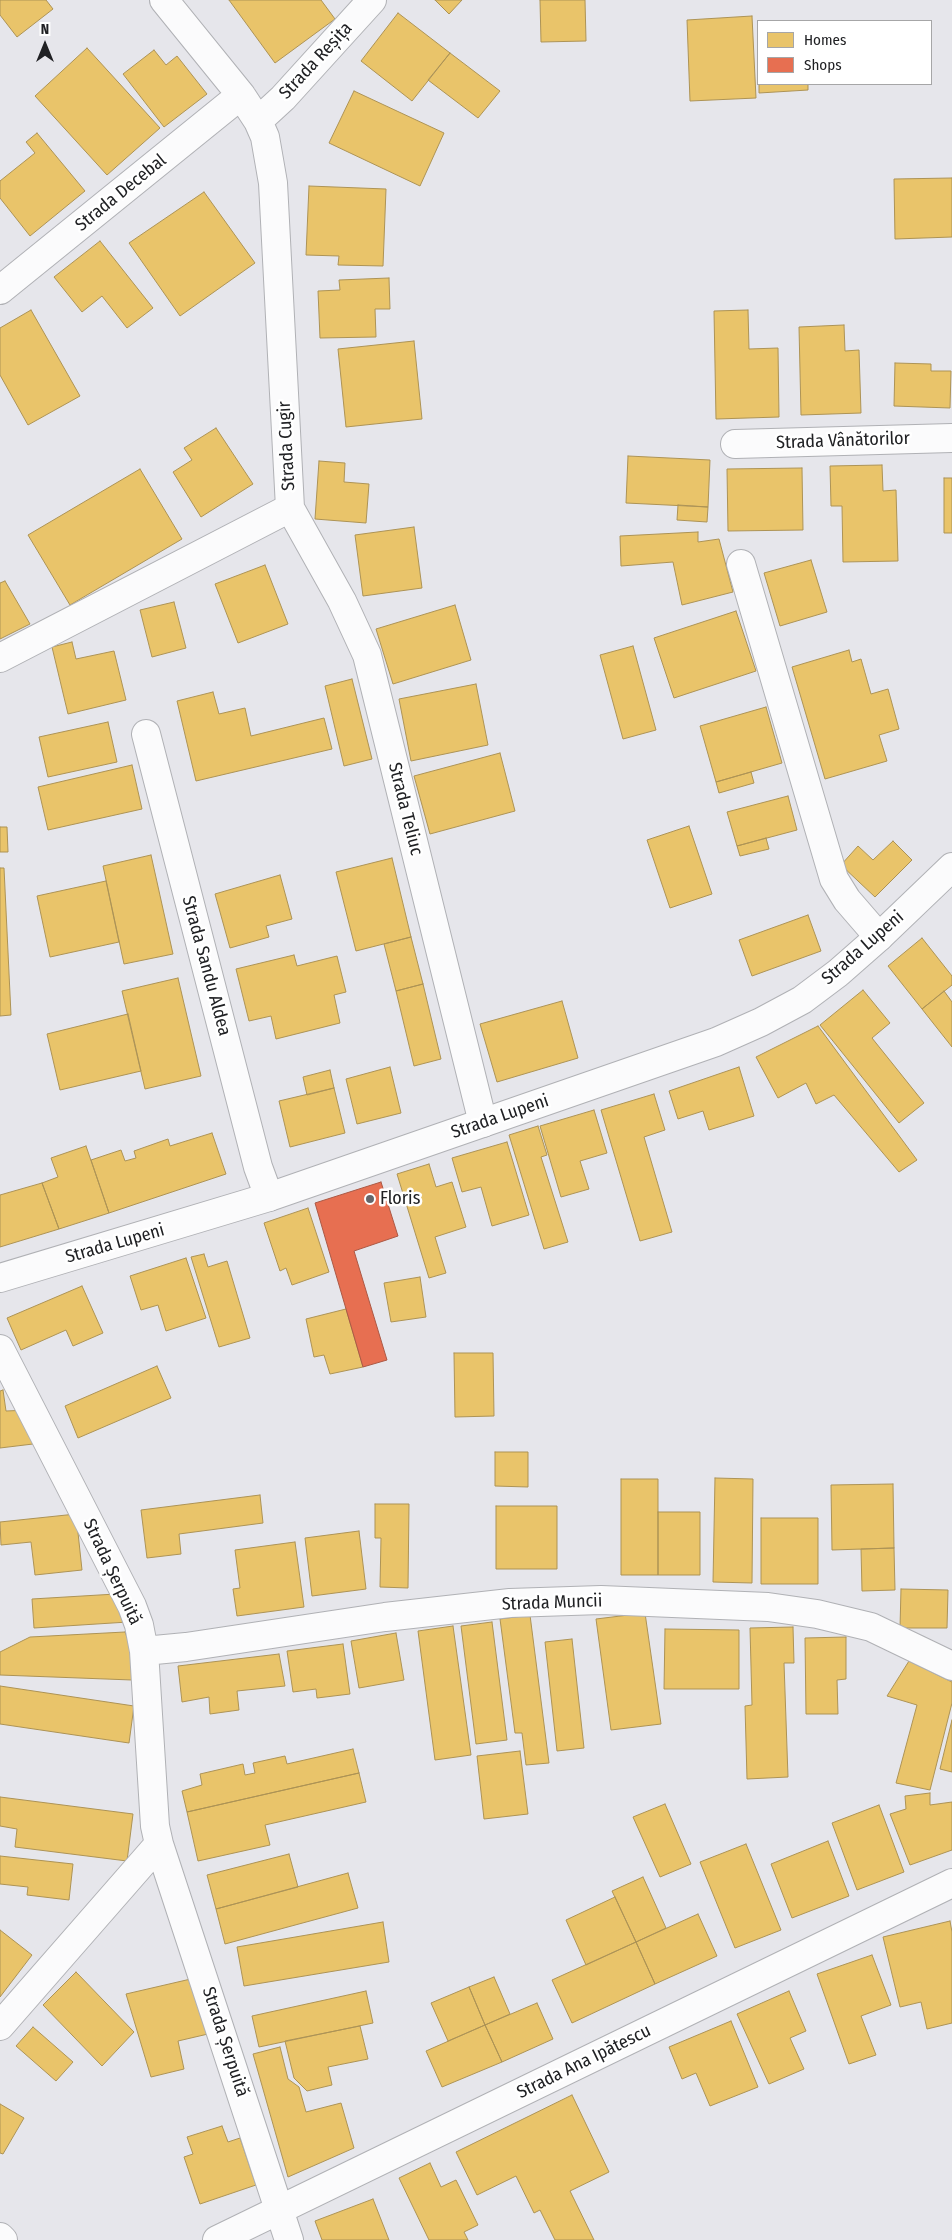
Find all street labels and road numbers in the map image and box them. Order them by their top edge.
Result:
street label: Strada Reșița [275,18,357,104]
street label: Strada Decebal [71,150,171,236]
street label: Strada Cugir [274,401,300,491]
street label: Strada Vânătorilor [776,428,910,454]
street label: Strada Teliuc [383,760,427,858]
street label: Strada Sandu Aldea [177,894,235,1038]
street label: Strada Lupeni [818,907,908,989]
street label: Strada Lupeni [448,1090,552,1144]
street label: Strada Lupeni [63,1220,167,1268]
street label: Strada Șerpuită [78,1516,146,1628]
street label: Strada Muncii [501,1590,603,1616]
street label: Strada Șerpuită [197,1984,253,2100]
street label: Strada Ana Ipătescu [514,2020,654,2104]

